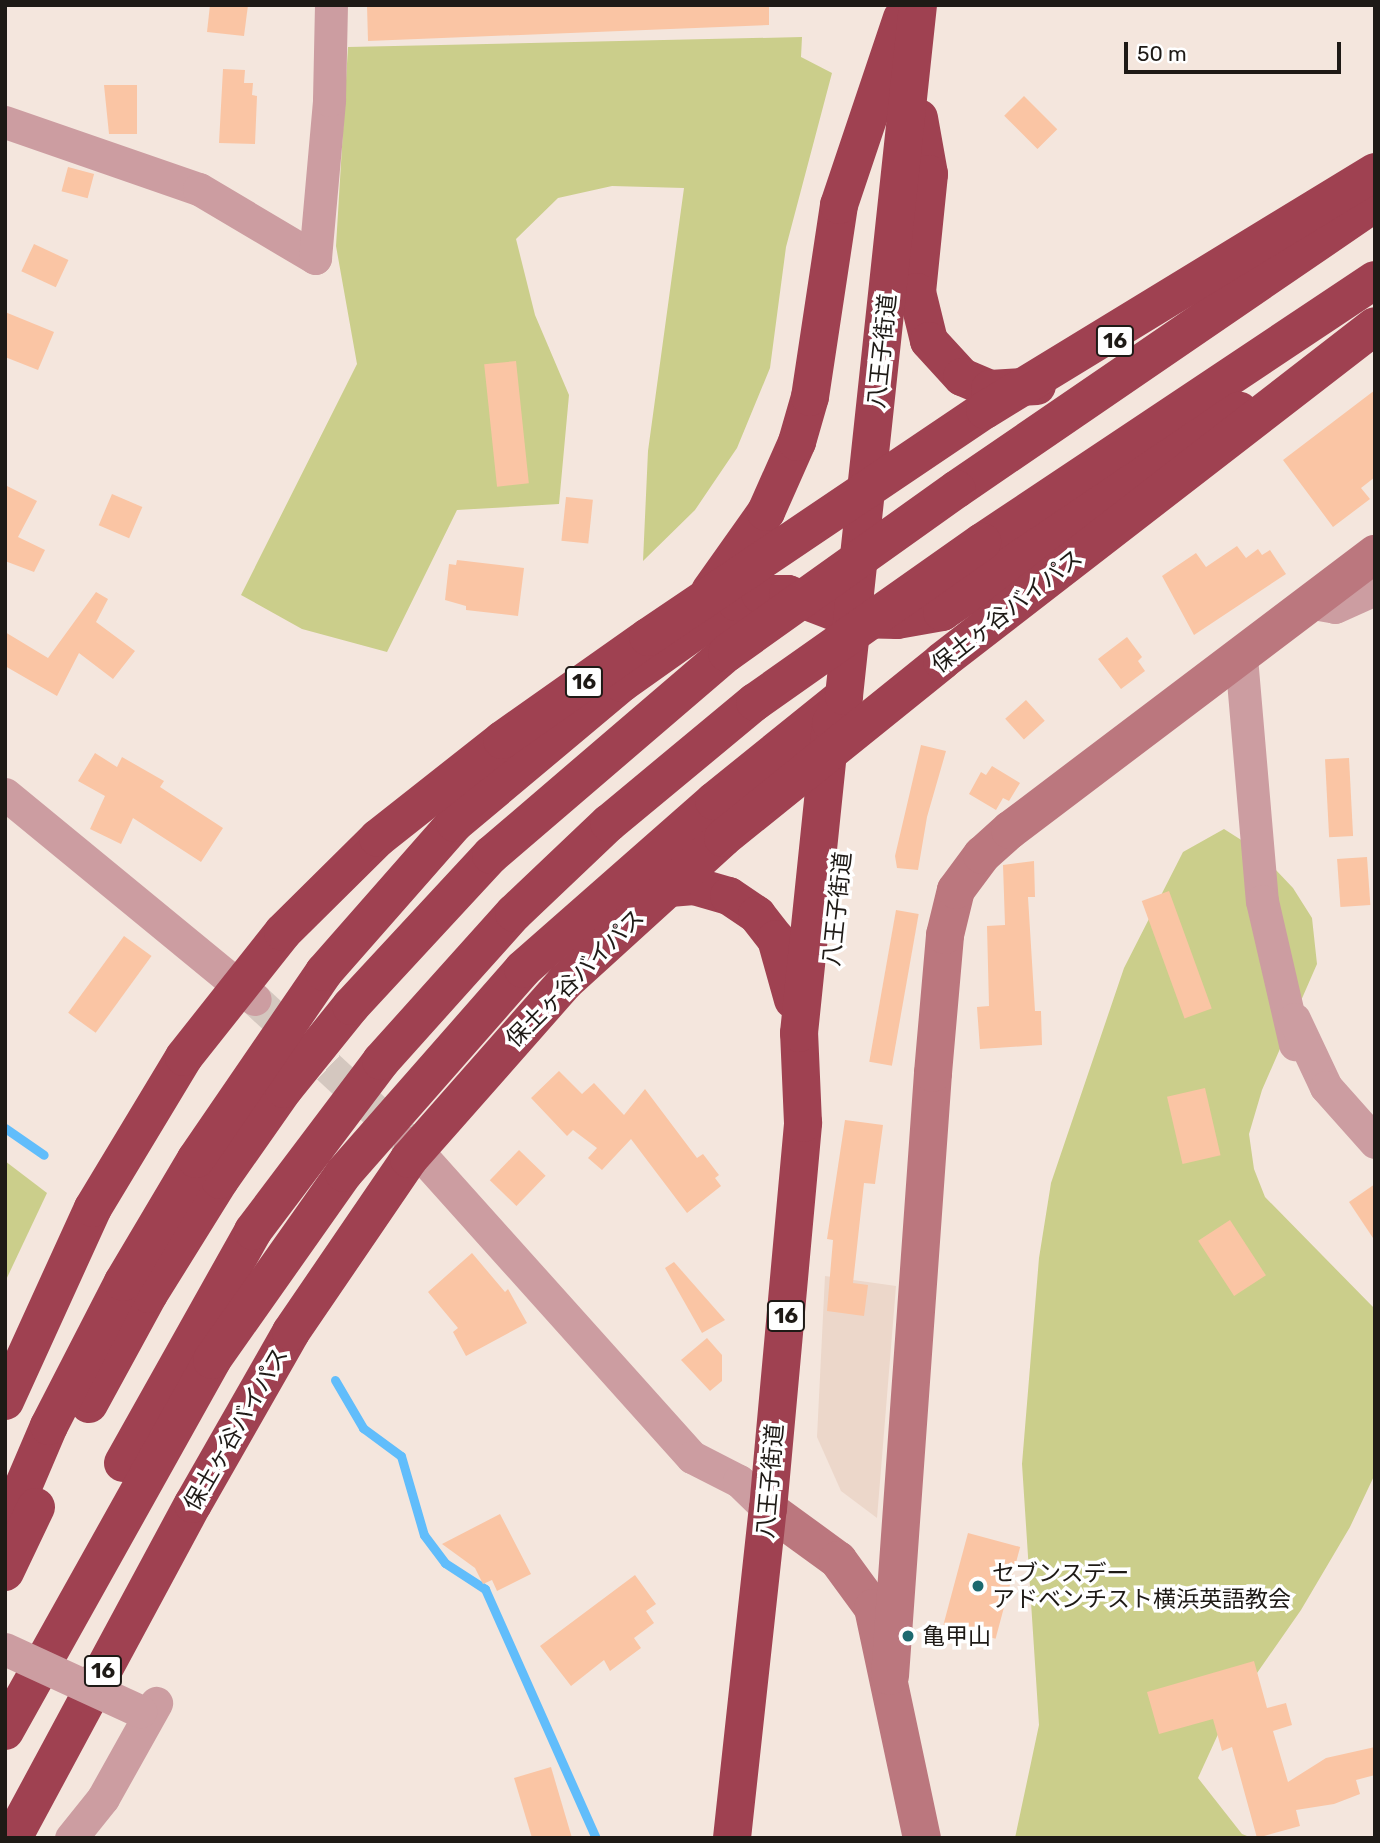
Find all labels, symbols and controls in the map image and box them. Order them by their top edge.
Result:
scale bar [1128,28,1345,72]
text: 50 m [1137,41,1187,66]
street label: 八王子街道 [862,292,902,410]
road number: 16 [1096,324,1134,358]
street label: 保土ヶ谷バイパス [926,543,1088,679]
road number: 16 [565,664,603,700]
street label: 八王子街道 [817,850,857,968]
street label: 保土ヶ谷バイパス [500,903,650,1053]
road number: 16 [767,1298,805,1334]
street label: 保土ヶ谷バイパス [178,1342,294,1516]
street label: 八王子街道 [751,1423,789,1539]
place label: セブンスデー アドベンチスト横浜英語教会 [992,1559,1291,1613]
marker: セブンスデー アドベンチスト横浜英語教会 [970,1578,986,1594]
place label: 亀甲山 [922,1622,991,1650]
marker: 亀甲山 [900,1628,916,1644]
road number: 16 [84,1654,122,1688]

